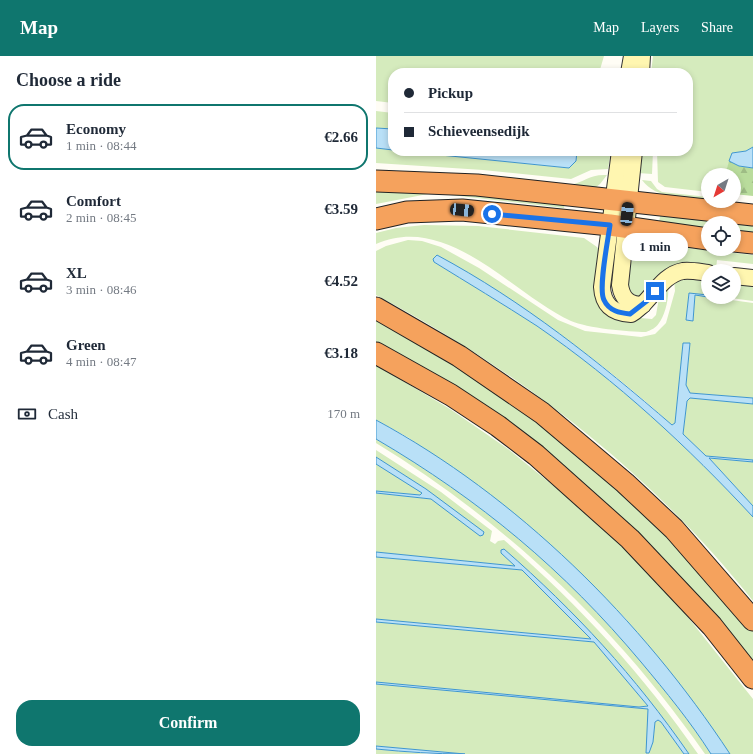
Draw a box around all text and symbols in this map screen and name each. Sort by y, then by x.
text: Map [20,17,58,38]
text: Map [593,20,619,35]
text: Layers [641,20,679,35]
text: Share [701,20,733,35]
text: Choose a ride [16,70,121,90]
text: Pickup [428,85,473,101]
icon: car [18,119,54,155]
text: Economy [66,121,126,137]
text: Schieveensedijk [428,123,530,139]
text: €2.66 [324,129,358,145]
text: 1 min · 08:44 [66,138,136,153]
north arrow [701,168,741,208]
map controls [701,168,741,304]
icon: car [18,191,54,227]
text: Comfort [66,193,121,209]
text: €3.59 [324,201,358,217]
car [620,201,634,227]
car [449,203,475,217]
route start [483,205,501,223]
text: 2 min · 08:45 [66,210,136,225]
button: locate [701,216,741,256]
callout: 1 min [622,233,688,261]
text: 1 min [639,239,671,254]
icon: car [18,263,54,299]
button: layers [701,264,741,304]
text: XL [66,265,87,281]
text: €4.52 [324,273,358,289]
text: 3 min · 08:46 [66,282,136,297]
route end [646,282,664,300]
icon: car [18,335,54,371]
text: Green [66,337,106,353]
text: €3.18 [324,345,358,361]
text: 4 min · 08:47 [66,354,136,369]
icon: cash [16,403,38,425]
text: Cash [48,406,78,422]
text: 170 m [327,406,360,421]
button: Confirm [16,700,360,746]

